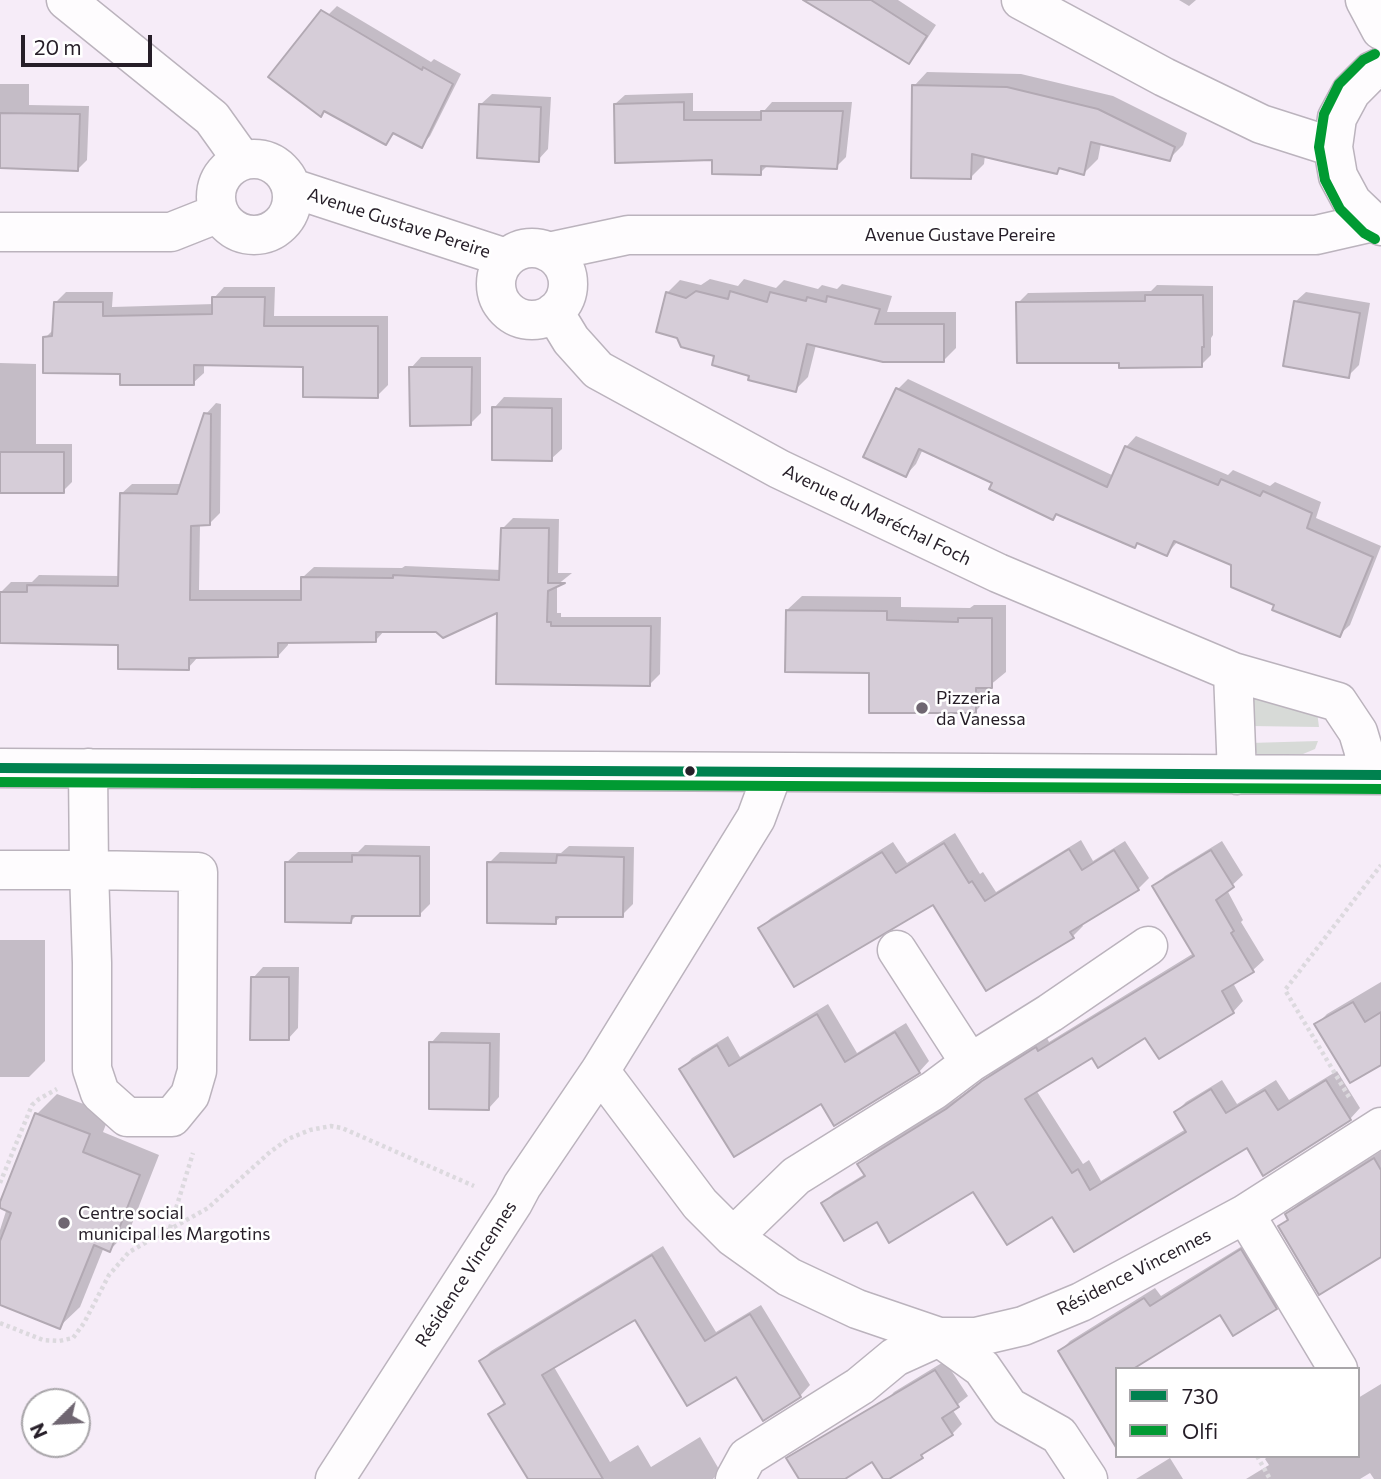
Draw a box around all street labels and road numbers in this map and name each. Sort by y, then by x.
street label: Avenue Gustave Pereire [305,183,493,263]
street label: Avenue Gustave Pereire [864,224,1056,246]
street label: Avenue du Maréchal Foch [779,460,975,570]
street label: Résidence Vincennes [411,1197,521,1351]
street label: Résidence Vincennes [1053,1224,1215,1320]

